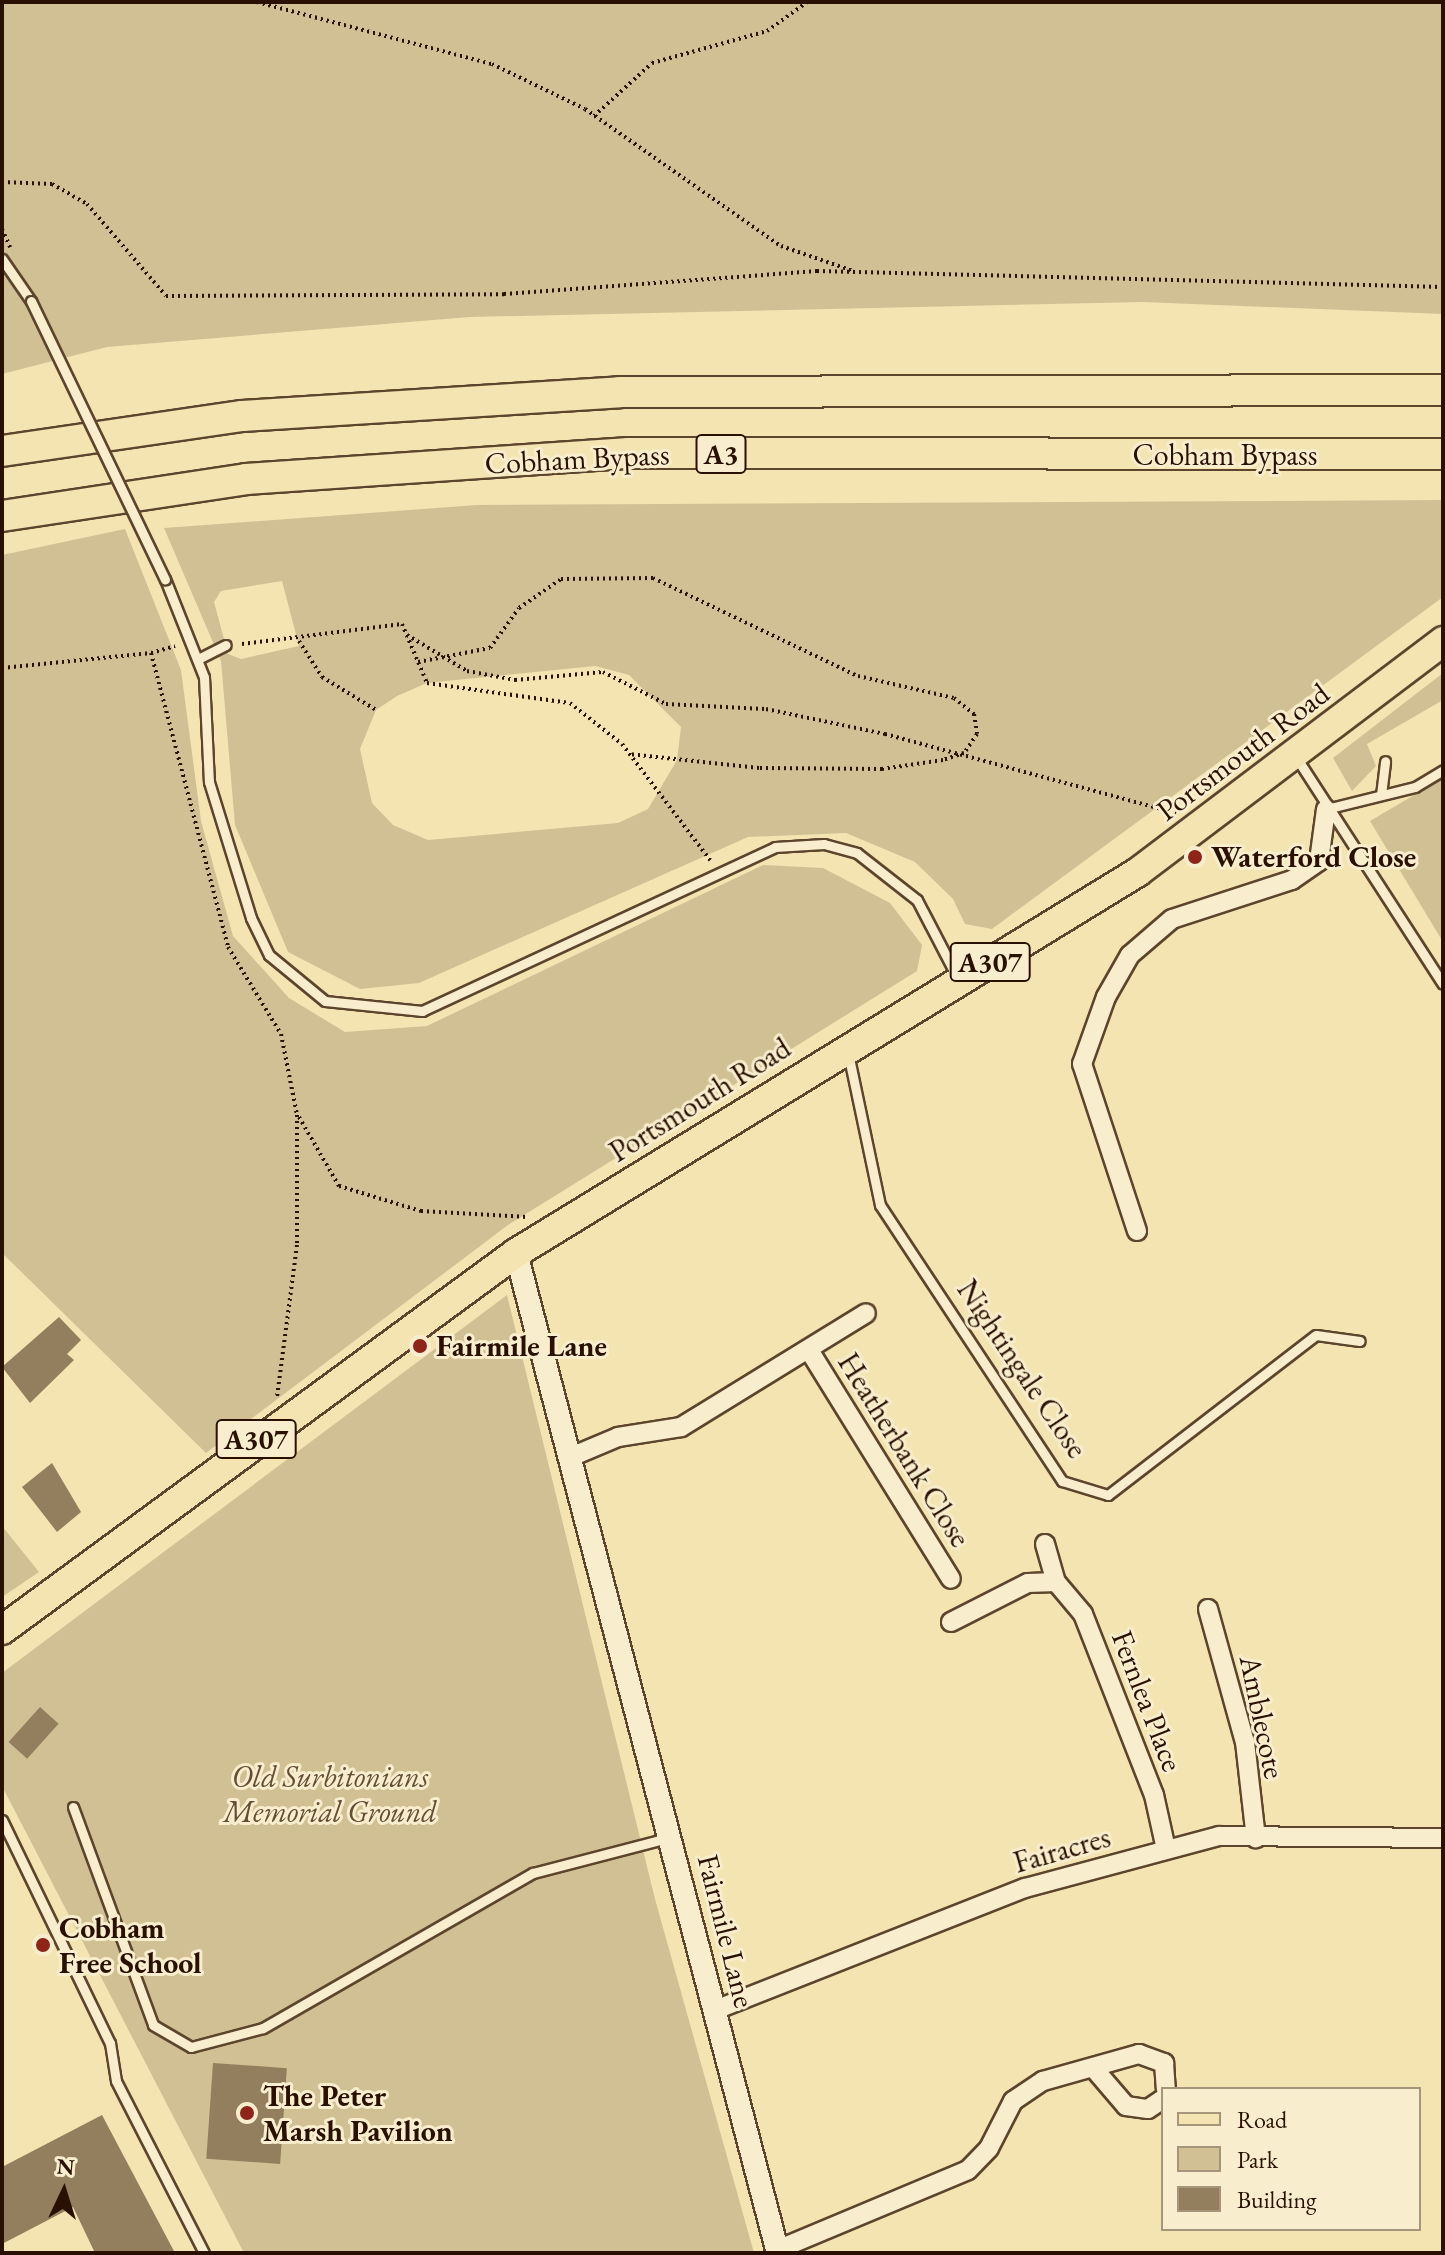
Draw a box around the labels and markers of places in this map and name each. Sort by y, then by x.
place label: Waterford Close [1211,839,1416,875]
marker: Waterford Close [1186,848,1204,866]
place label: Fairmile Lane [436,1328,607,1364]
marker: Fairmile Lane [411,1337,429,1355]
place label: Cobham Free School [59,1910,201,1980]
marker: Cobham Free School [34,1936,52,1954]
place label: The Peter Marsh Pavilion [263,2078,453,2148]
marker: The Peter Marsh Pavilion [238,2104,256,2122]

